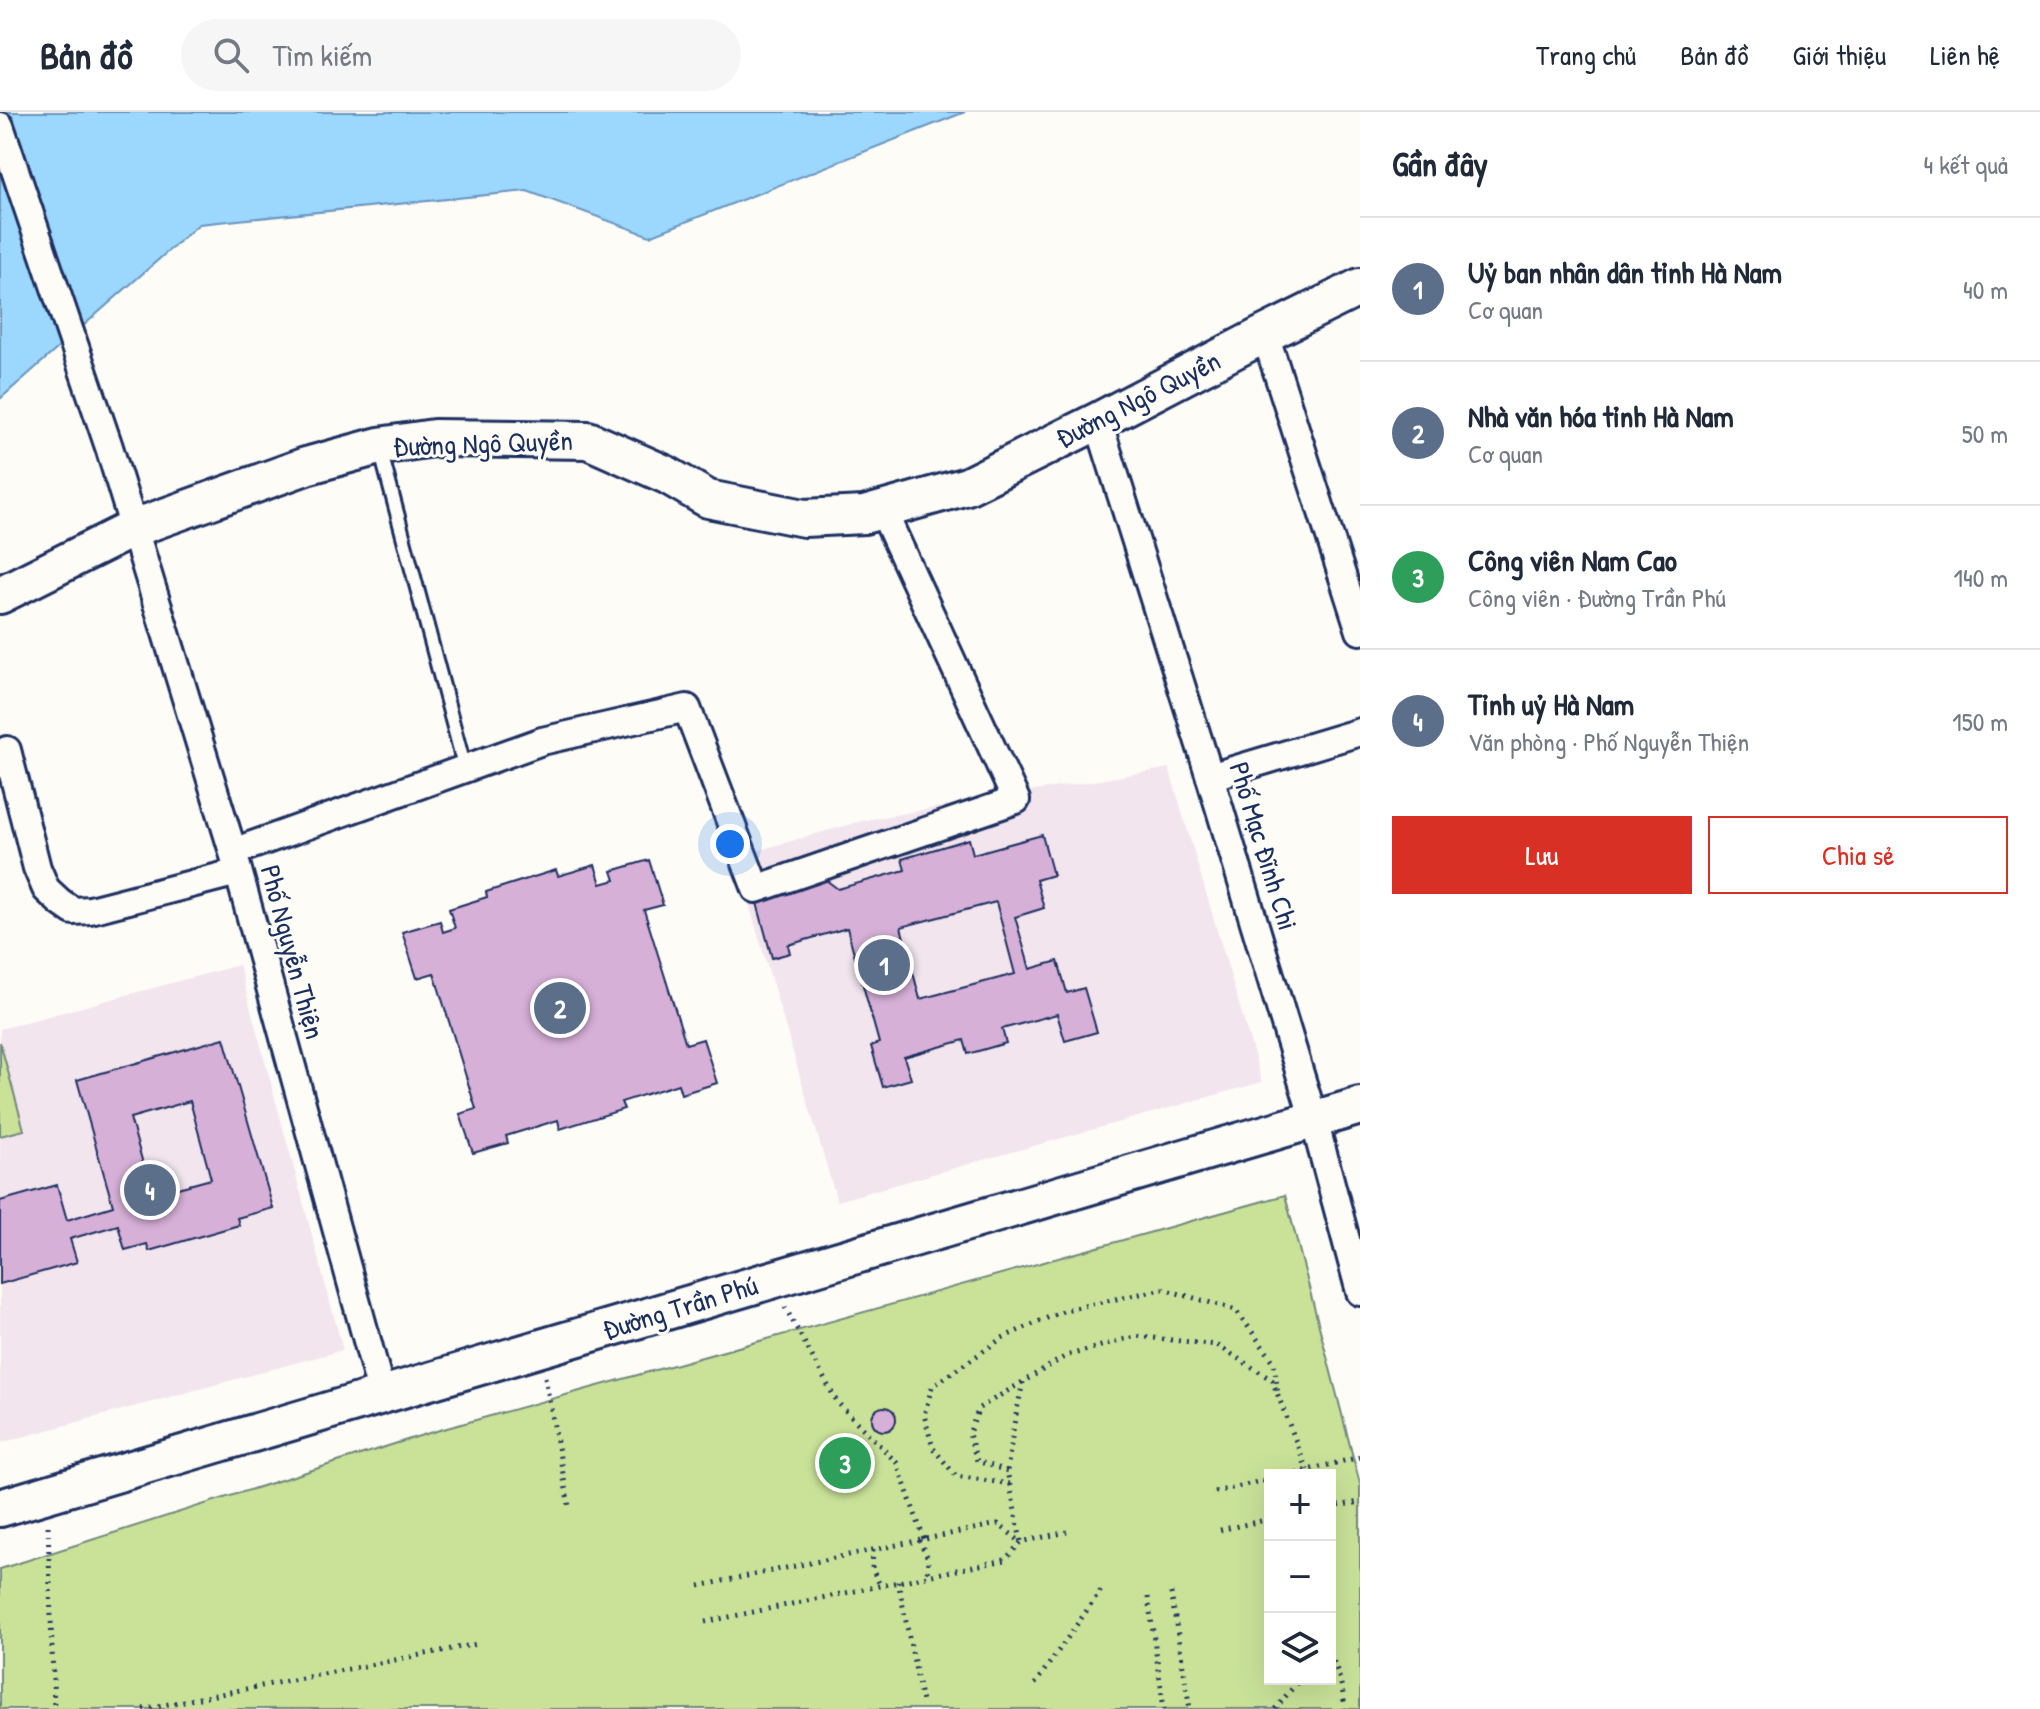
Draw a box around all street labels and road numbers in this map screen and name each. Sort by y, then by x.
street label: Đường Ngô Quyền [1049,341,1227,457]
street label: Đường Ngô Quyền [393,421,573,465]
street label: Phố Mạc Đĩnh Chi [1220,757,1308,935]
street label: Phố Nguyễn Thiện [252,861,334,1043]
street label: Đường Trần Phú [598,1265,762,1349]

